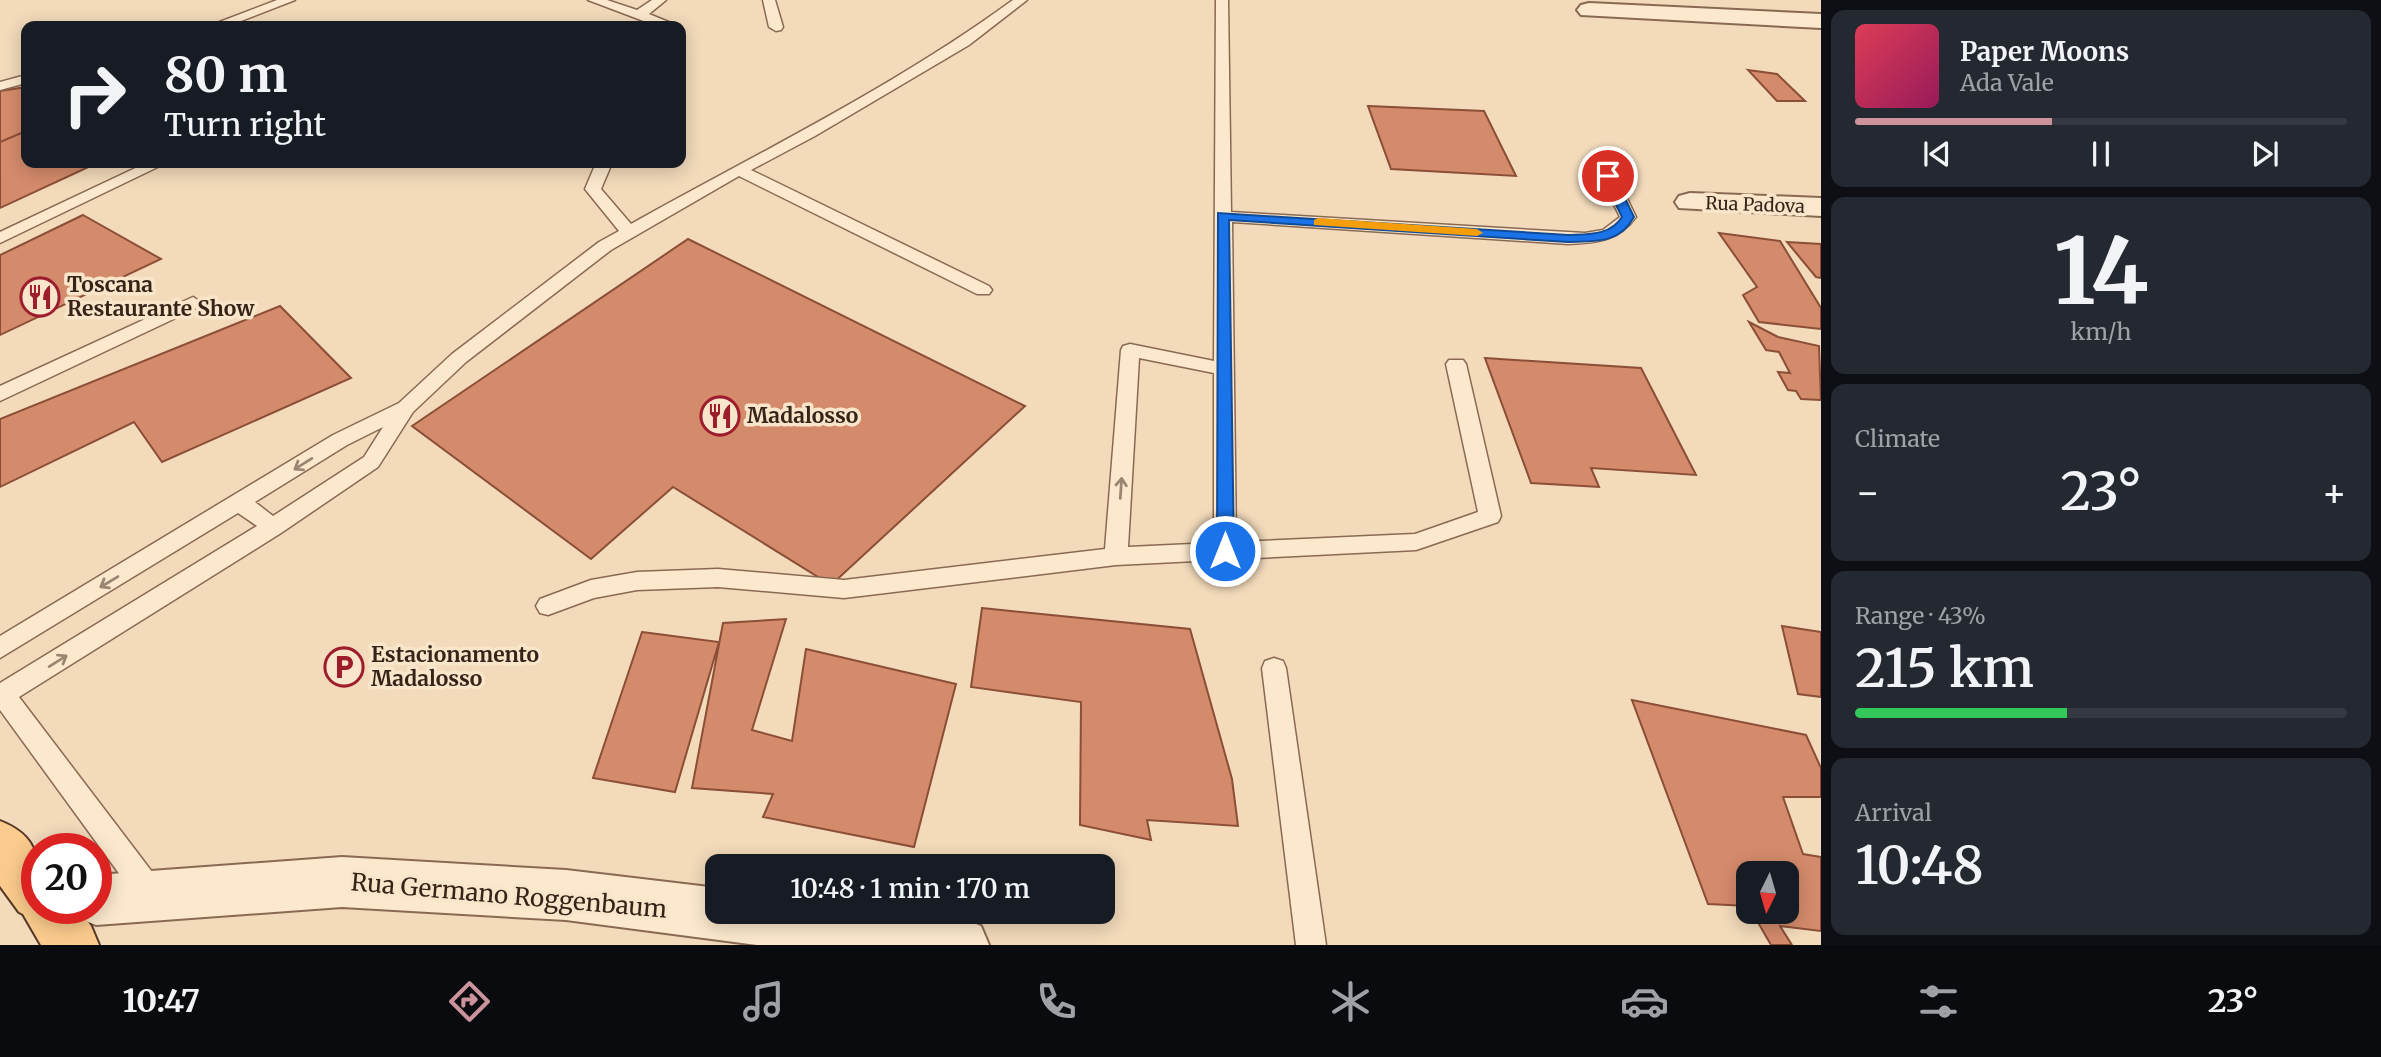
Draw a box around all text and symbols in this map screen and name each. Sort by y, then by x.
text: Paper Moons [1960,35,2129,68]
text: 80 m [164,44,287,105]
icon: right [49,49,140,140]
text: Ada Vale [1960,68,2054,97]
text: Turn right [164,105,326,145]
icon: previous [1918,135,1956,173]
icon: pause [2082,135,2120,173]
icon: next [2246,135,2284,173]
pin [1578,146,1638,206]
icon: arrive [1589,157,1627,195]
street label: Rua Padova [1705,191,1806,218]
text: 14 [2053,214,2149,329]
place label: Toscana Restaurante Show [67,271,255,322]
restaurant icon: Toscana Restaurante Show [19,276,61,318]
text: km/h [2071,317,2131,346]
restaurant icon: Madalosso [699,395,741,437]
place label: Madalosso [747,402,858,429]
text: Climate [1855,424,1940,453]
one-way arrow [294,457,314,471]
text: 23° [2060,459,2142,524]
text: − [1855,469,1880,516]
text: + [2322,469,2347,516]
one-way arrow [1115,477,1128,500]
position arrow [1188,514,1262,588]
one-way arrow [100,575,120,589]
text: Range · 43% [1855,601,1986,630]
text: 215 km [1855,636,2034,701]
place label: Estacionamento Madalosso [371,641,539,692]
parking icon: Estacionamento Madalosso [323,646,365,688]
one-way arrow [48,653,67,668]
text: Arrival [1855,798,1932,827]
speed limit sign: 20 [21,833,112,924]
text: 10:48 [1855,833,1984,898]
north arrow [1736,861,1799,924]
map controls [1736,861,1799,924]
street label: Rua Germano Roggenbaum [350,866,669,925]
text: 10:48 · 1 min · 170 m [790,872,1030,905]
icon: directions [445,977,494,1026]
icon: music [739,977,788,1026]
icon: phone [1032,977,1081,1026]
icon: climate [1326,977,1375,1026]
icon: car [1620,977,1669,1026]
icon: filters [1914,977,1963,1026]
text: 10:47 [122,981,200,1021]
text: 23° [2208,981,2258,1021]

